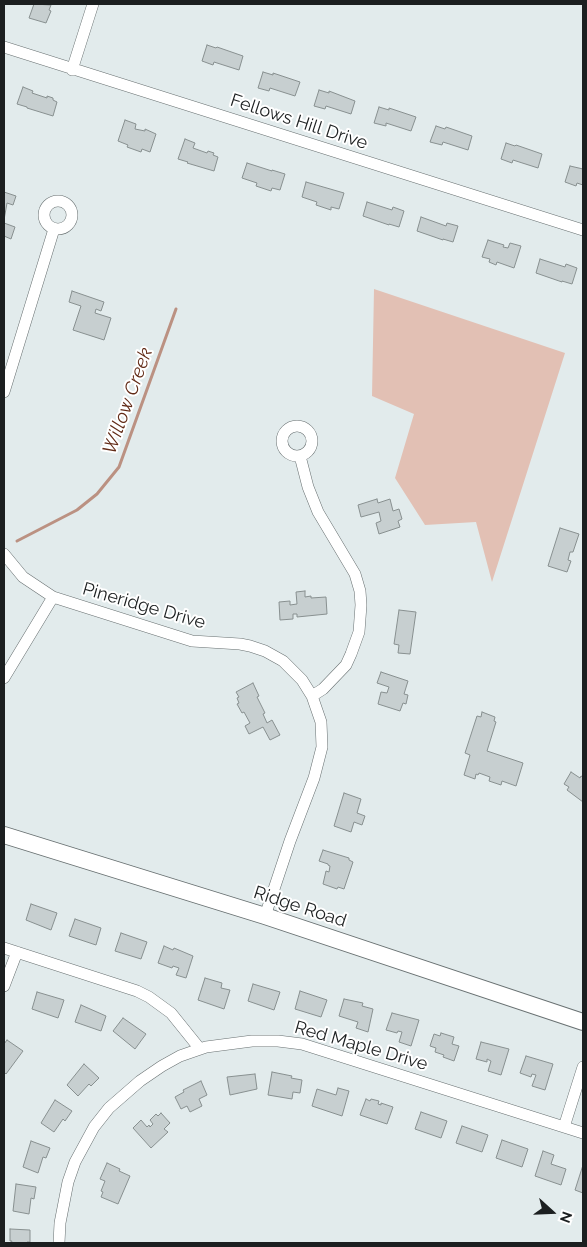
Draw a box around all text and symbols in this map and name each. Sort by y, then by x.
street label: Fellows Hill Drive [228,90,370,154]
water label: Willow Creek [98,345,158,457]
street label: Pineridge Drive [80,578,208,634]
street label: Ridge Road [251,882,349,932]
street label: Red Maple Drive [292,1017,430,1075]
north arrow [527,1187,577,1237]
text: N [557,1209,575,1225]

